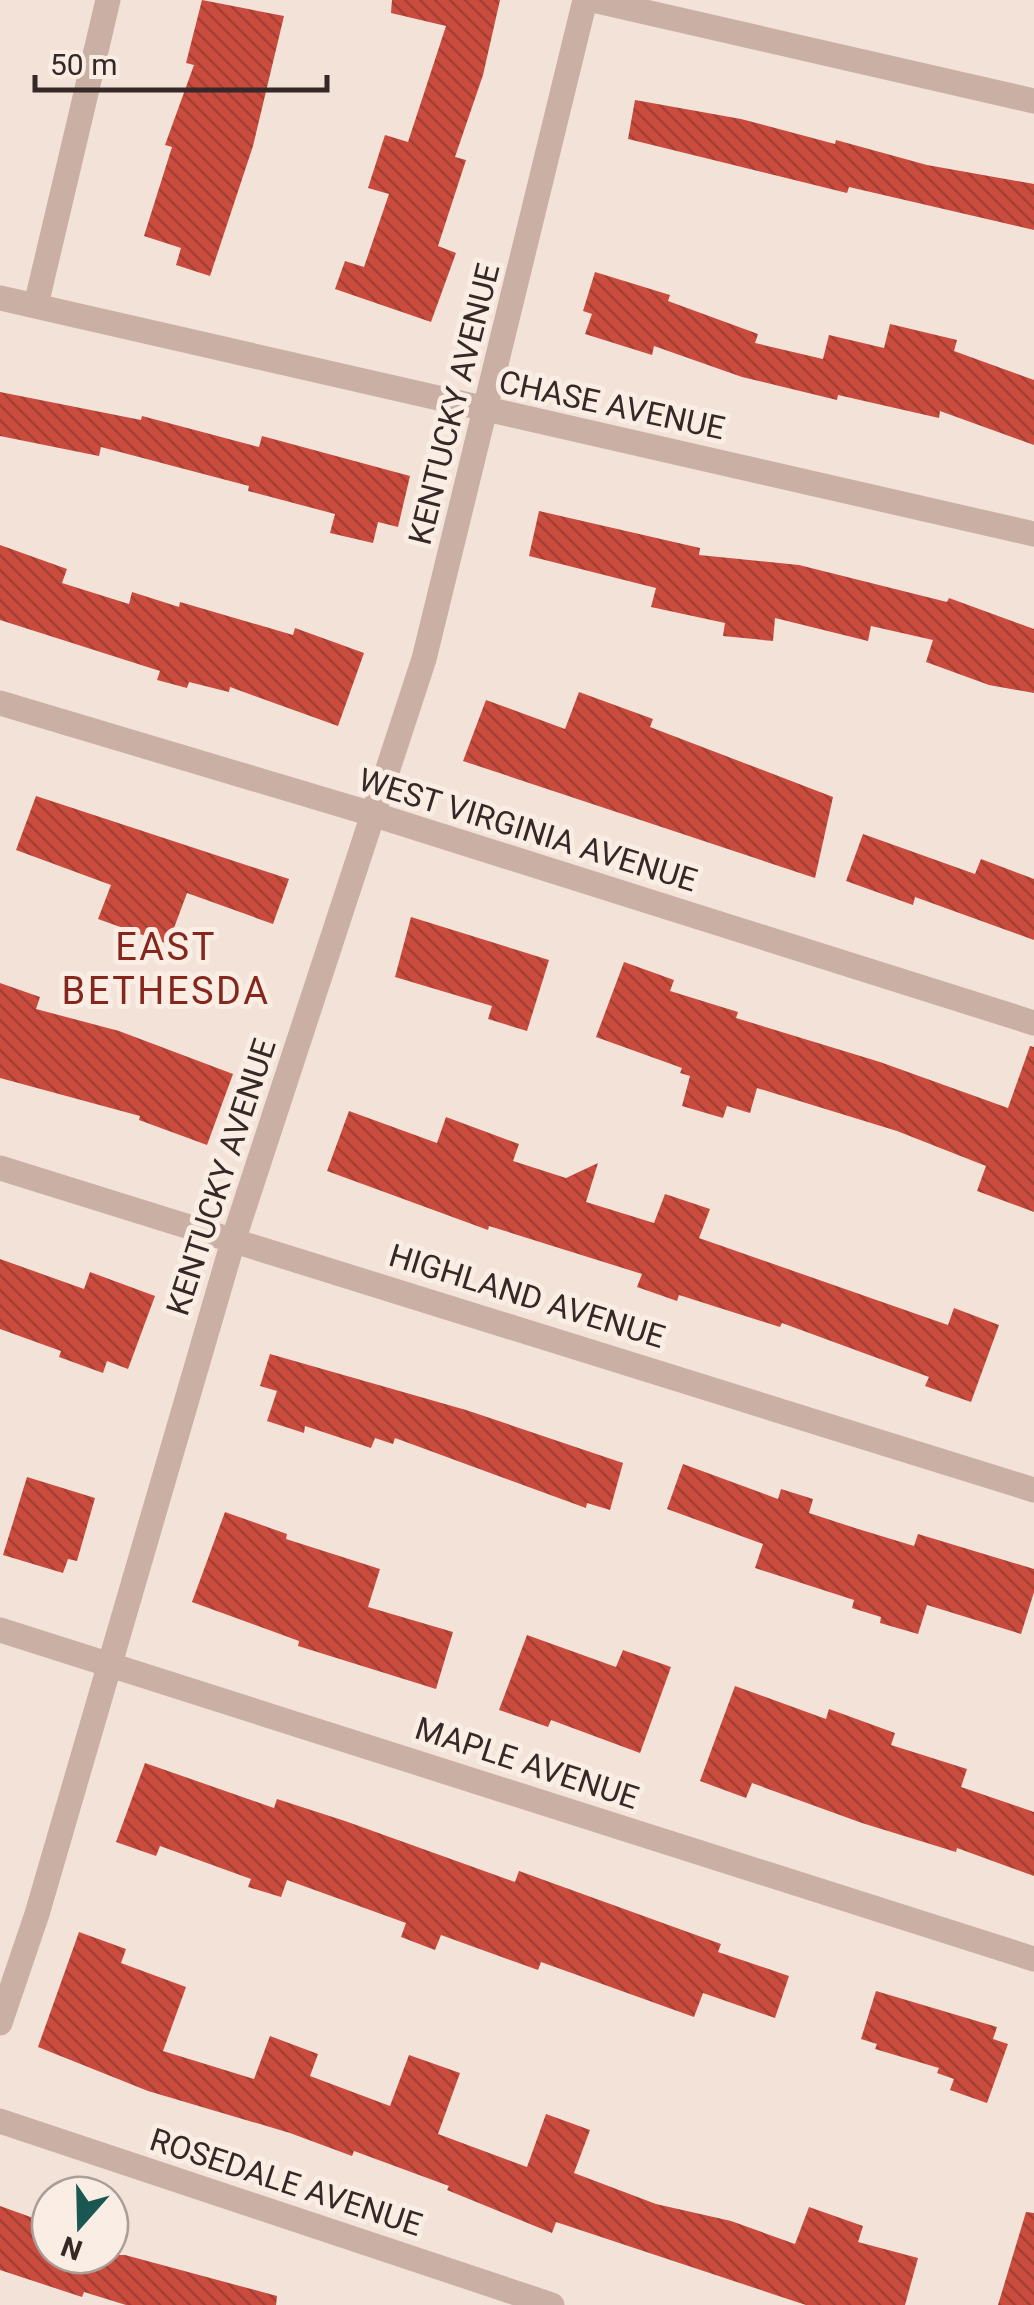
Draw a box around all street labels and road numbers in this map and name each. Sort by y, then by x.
street label: KENTUCKY AVENUE [401,259,507,549]
street label: CHASE AVENUE [496,363,728,447]
street label: WEST VIRGINIA AVENUE [354,760,702,900]
street label: KENTUCKY AVENUE [158,1034,284,1320]
street label: HIGHLAND AVENUE [385,1236,669,1356]
street label: MAPLE AVENUE [411,1709,643,1817]
street label: ROSEDALE AVENUE [145,2120,427,2244]

